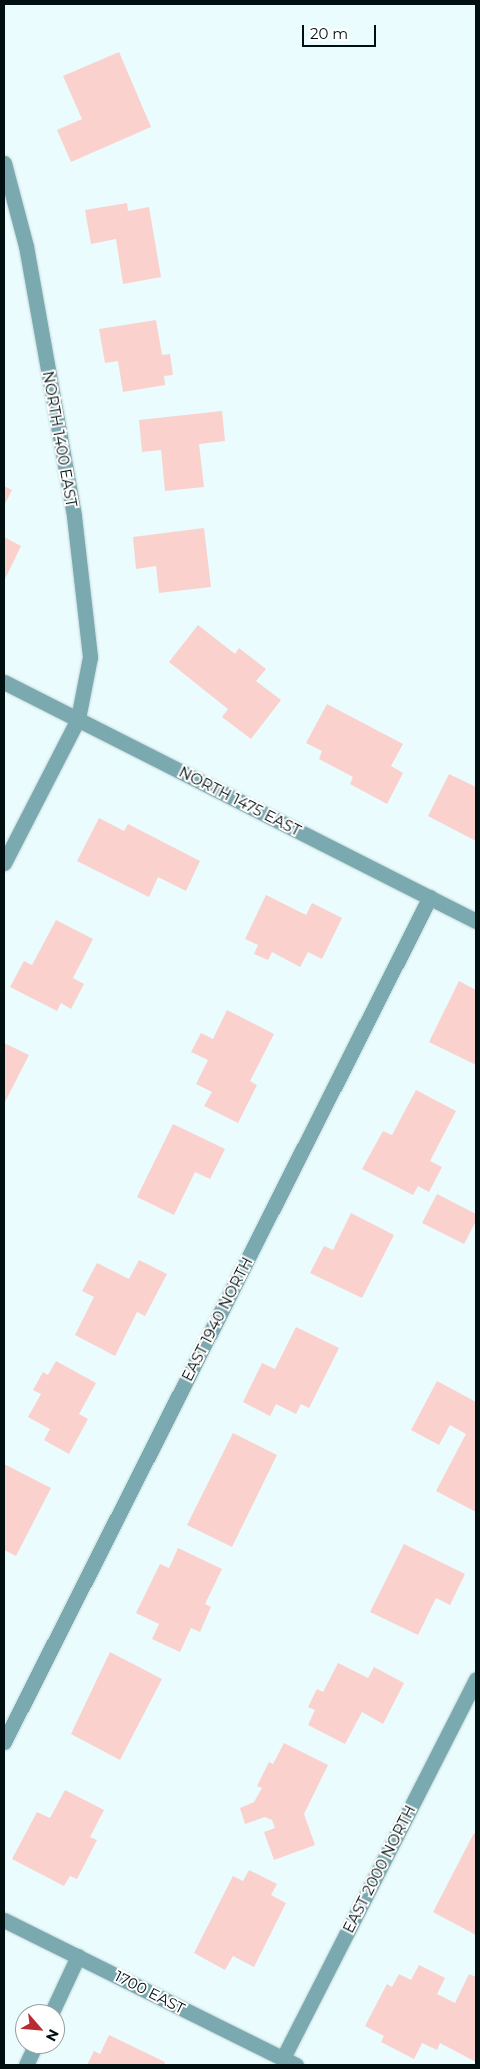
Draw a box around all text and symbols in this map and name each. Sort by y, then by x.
scale bar [305,15,379,47]
text: 20 m [310,24,348,43]
street label: NORTH 1400 EAST [39,370,81,508]
street label: NORTH 1475 EAST [176,763,304,839]
street label: EAST 1940 NORTH [178,1254,256,1384]
street label: EAST 2000 NORTH [339,1802,419,1936]
street label: 1700 EAST [112,1967,188,2017]
north arrow [15,2004,65,2054]
text: N [42,2026,63,2044]

